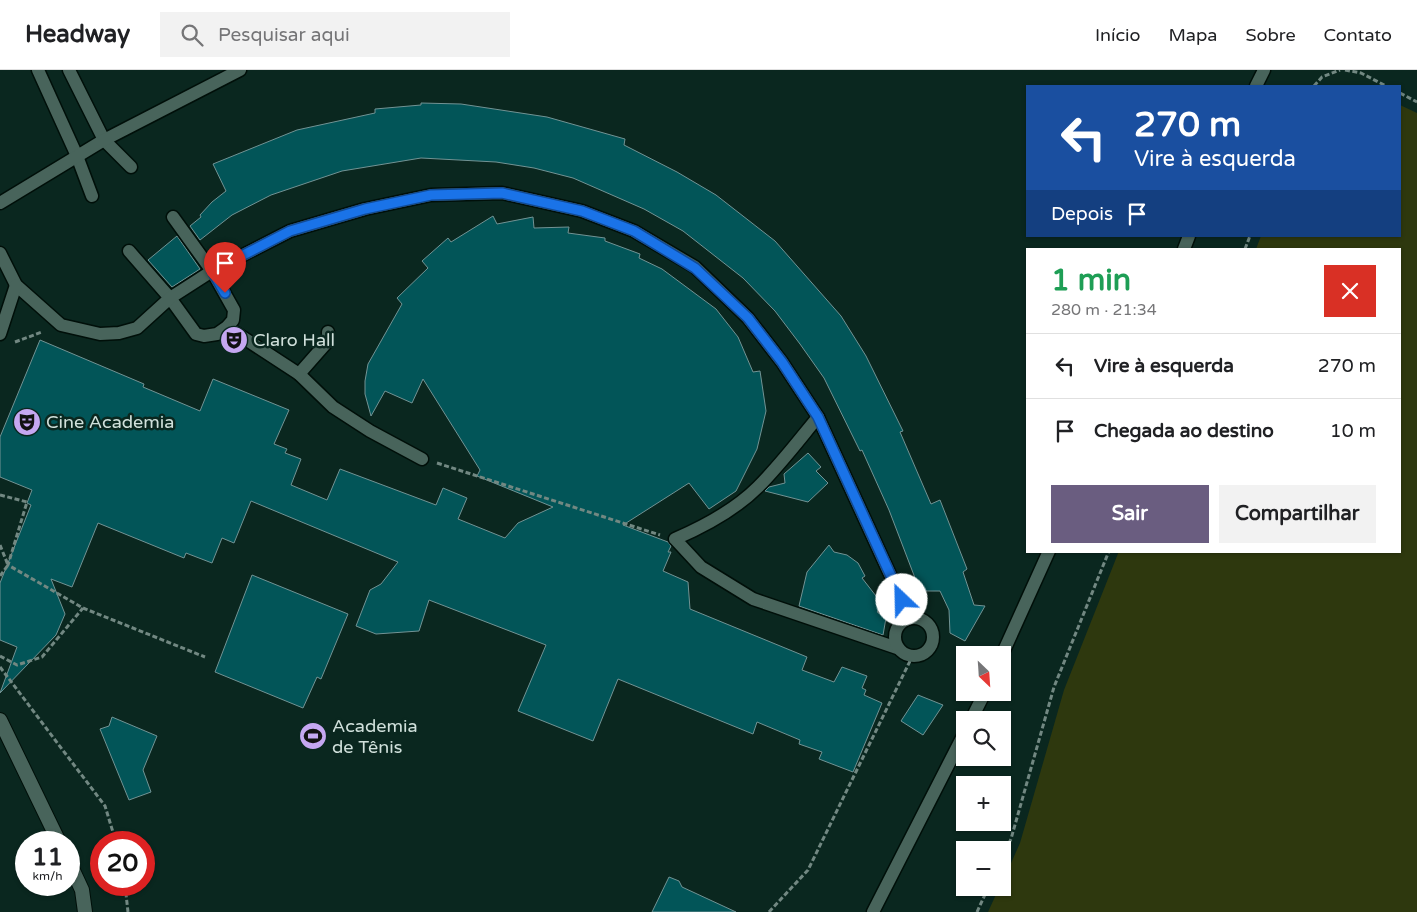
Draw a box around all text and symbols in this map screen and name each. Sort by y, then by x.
search box [160,12,510,57]
text: Headway [25,20,130,49]
icon: search [178,21,206,49]
text: Pesquisar aqui [218,24,350,46]
text: Início [1095,24,1140,46]
text: Mapa [1168,24,1217,46]
text: Sobre [1245,24,1296,46]
text: Contato [1324,24,1392,46]
text: 270 m [1134,104,1241,146]
icon: left [1051,105,1116,170]
text: Vire à esquerda [1134,146,1296,172]
icon: arrive [1123,200,1151,228]
text: Depois [1051,203,1113,225]
pin [204,242,246,293]
icon: arrive [211,249,239,277]
text: 1 min [1051,262,1131,299]
button: close [1324,265,1376,317]
text: 280 m · 21:34 [1051,300,1157,320]
theatre icon: Claro Hall [219,325,249,355]
place label: Claro Hall [253,329,335,351]
icon: left [1051,352,1079,380]
text: Vire à esquerda [1094,355,1234,377]
text: 270 m [1318,355,1376,377]
theatre icon: Cine Academia [12,407,42,437]
place label: Cine Academia [46,411,174,433]
icon: arrive [1051,417,1079,445]
text: Chegada ao destino [1094,420,1274,442]
text: 10 m [1330,420,1376,442]
button: Sair [1051,485,1209,543]
button: Compartilhar [1219,485,1376,543]
position arrow [875,573,927,625]
north arrow [956,646,1011,701]
map controls [956,646,1011,896]
button: search [956,711,1011,766]
place label: Academia de Tênis [332,715,418,758]
sports icon: Academia de Tênis [298,721,328,751]
button: + [956,776,1011,831]
speed limit sign: 20 [90,831,155,896]
button: − [956,841,1011,896]
text: 11 [32,842,63,872]
text: km/h [32,869,63,883]

